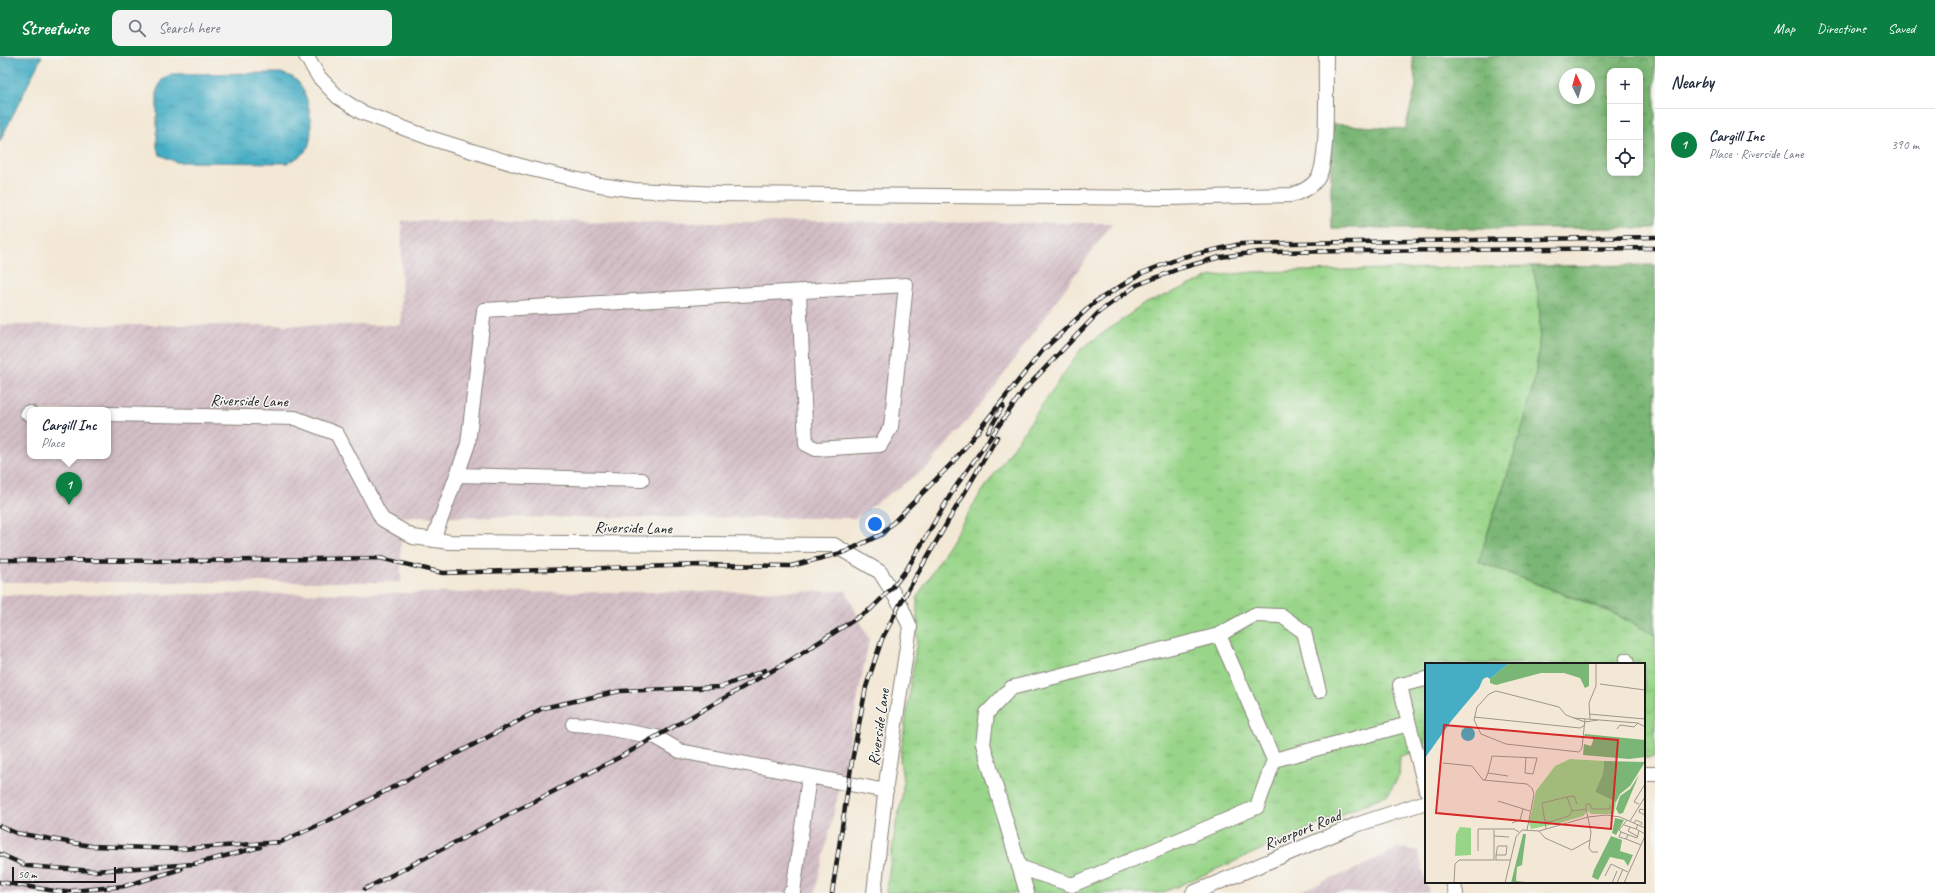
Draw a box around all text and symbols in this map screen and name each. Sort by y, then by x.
search box [112,10,392,46]
text: Streetwise [20,16,88,40]
icon: search [126,17,148,39]
text: Search here [158,19,220,38]
text: Map [1774,20,1795,37]
text: Directions [1817,20,1866,37]
text: Saved [1888,20,1915,37]
north arrow [1559,68,1595,104]
map controls [1607,68,1643,176]
button: + [1607,68,1643,104]
text: Nearby [1671,72,1714,93]
button: − [1607,104,1643,140]
text: Cargill Inc [1709,127,1764,146]
text: 1 [1681,137,1687,153]
text: 390 m [1891,137,1919,153]
button: locate [1607,140,1643,176]
text: Place · Riverside Lane [1709,146,1803,162]
street label: Riverside Lane [210,390,290,412]
popup [27,407,111,459]
text: Cargill Inc [41,416,97,435]
text: Place [41,435,64,451]
pin: 1 [56,472,82,505]
your location [865,514,885,534]
street label: Riverside Lane [594,517,674,539]
inset map [1425,663,1645,883]
street label: Riverside Lane [864,686,895,767]
street label: Riverport Road [1261,804,1346,854]
scale bar [12,865,116,884]
text: 50 m [18,867,37,881]

